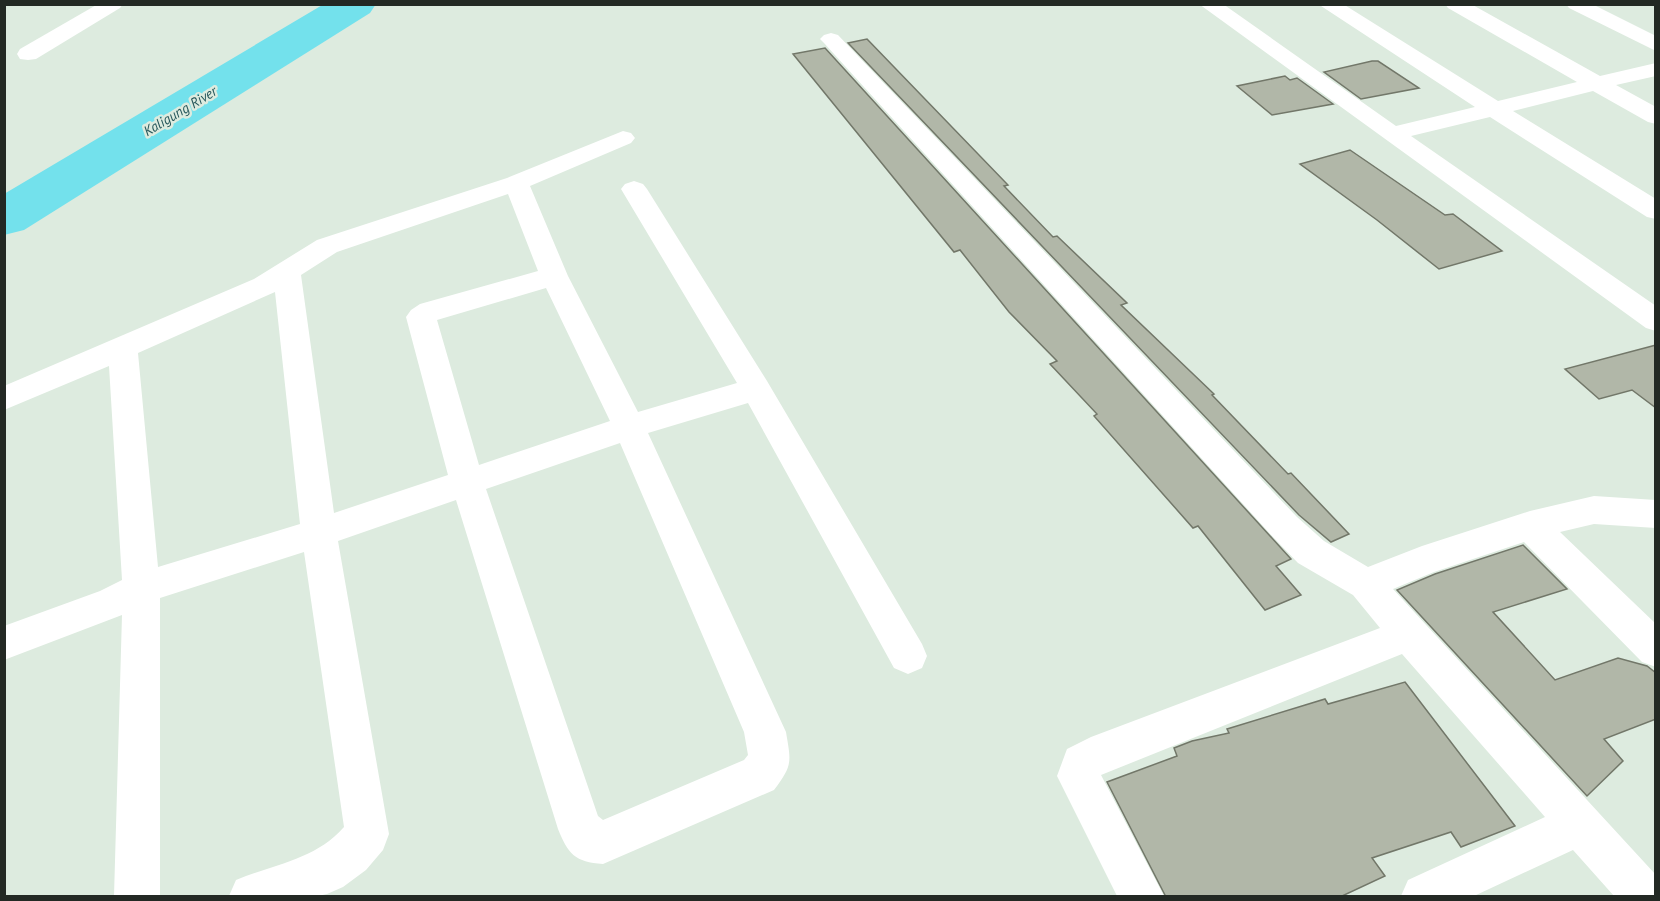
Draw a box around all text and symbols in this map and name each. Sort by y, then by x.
water label: Kaligung River [140,81,221,140]

